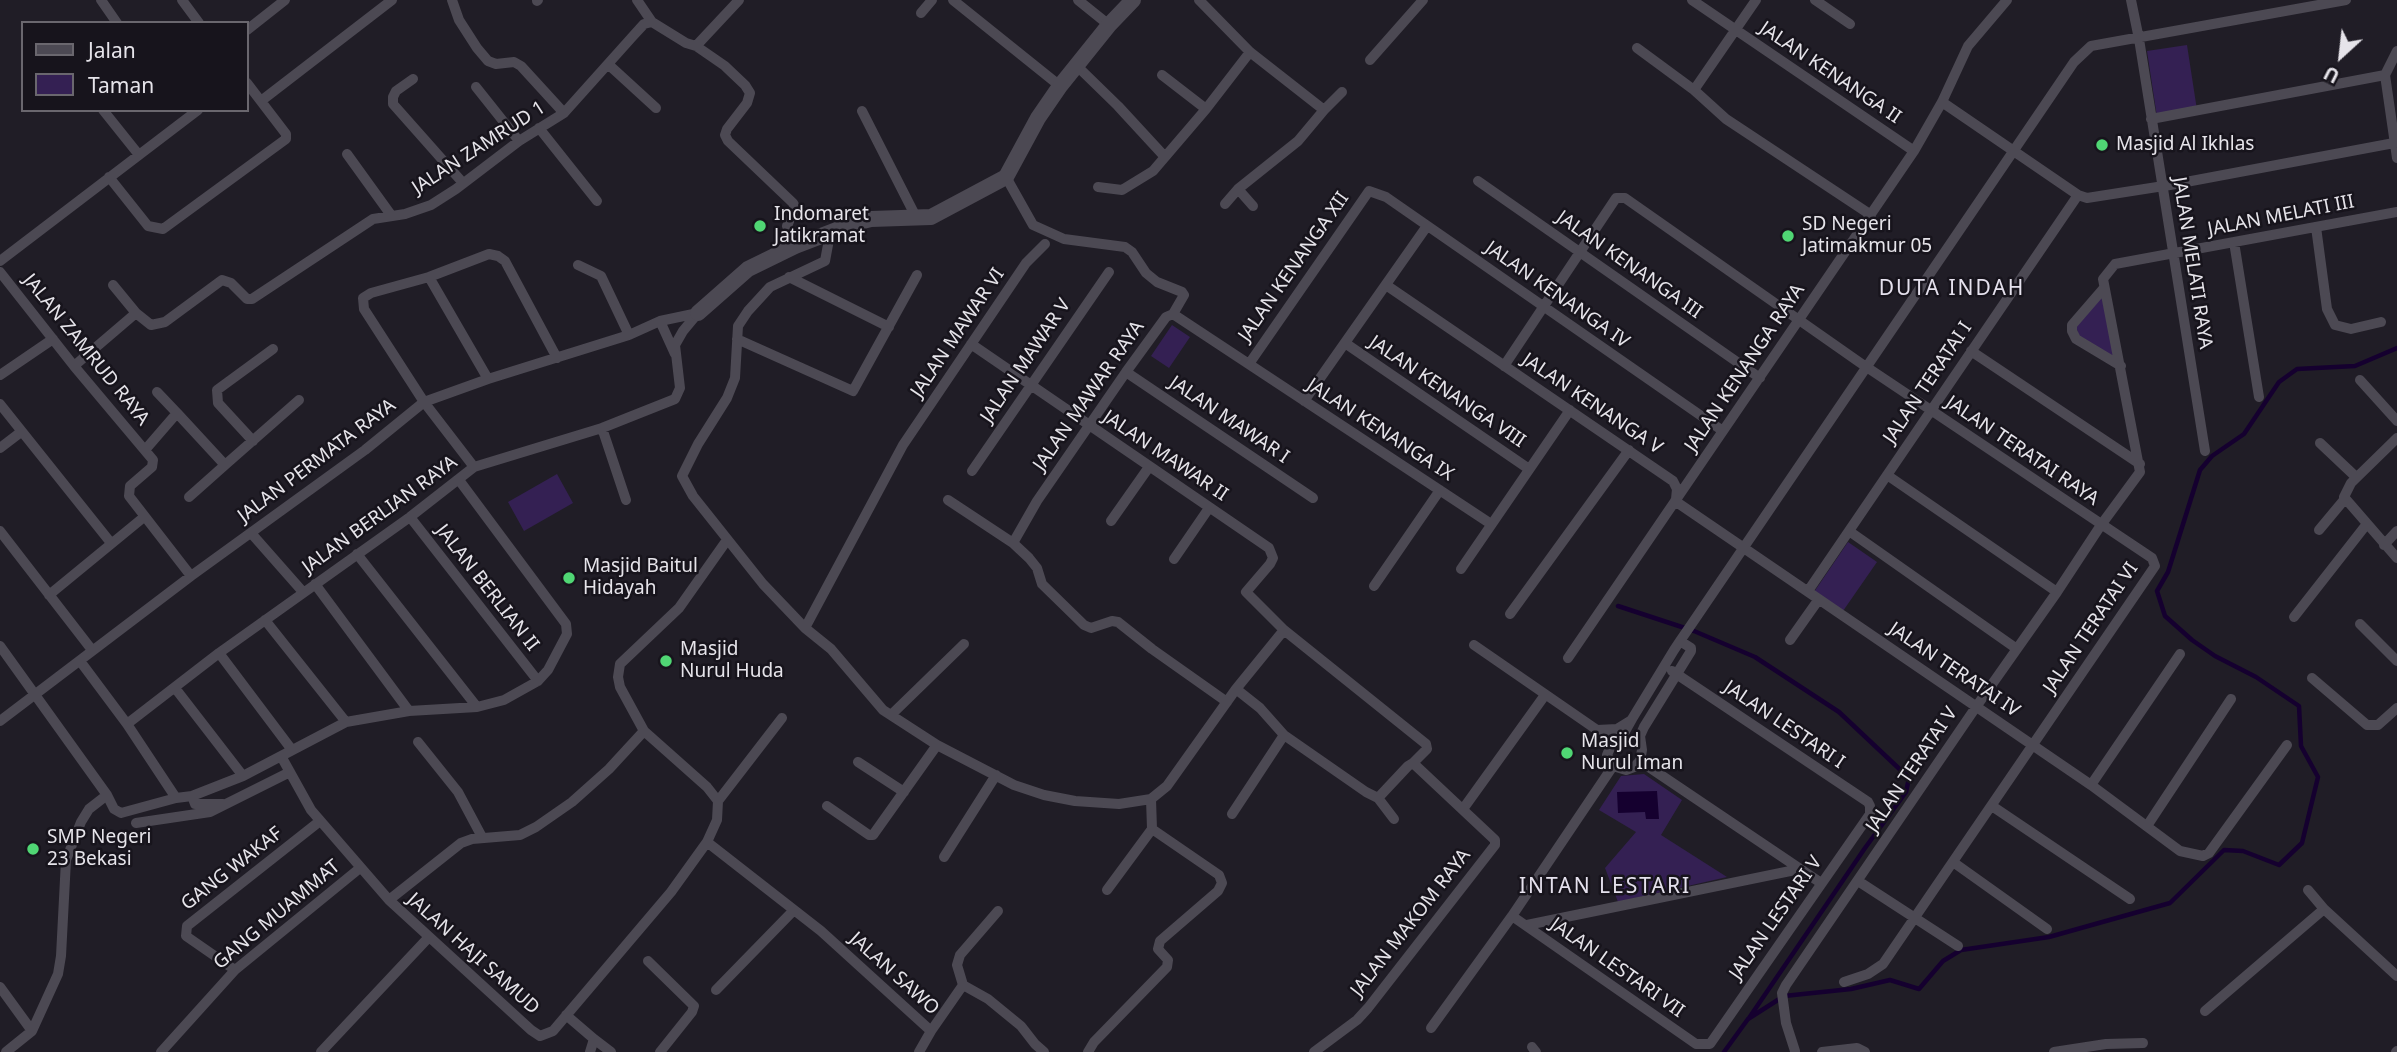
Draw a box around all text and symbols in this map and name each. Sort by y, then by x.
street label: JALAN KENANGA II [1755,17,1905,129]
legend [21,21,248,112]
north arrow [2306,21,2376,91]
text: Jalan [88,36,136,64]
text: U [2319,60,2344,90]
text: Taman [88,71,154,99]
street label: JALAN ZAMRUD 1 [408,96,550,200]
place label: Masjid Al Ikhlas [2116,134,2254,156]
marker: Masjid Al Ikhlas [2094,137,2110,153]
street label: JALAN MELATI RAYA [2167,175,2217,351]
street label: JALAN KENANGA XII [1234,188,1354,346]
street label: JALAN MELATI III [2206,191,2356,241]
place label: Indomaret Jatikramat [774,204,869,248]
street label: JALAN KENANGA III [1552,206,1706,324]
place label: SD Negeri Jatimakmur 05 [1802,214,1932,258]
marker: Indomaret Jatikramat [752,218,768,234]
marker: SD Negeri Jatimakmur 05 [1780,228,1796,244]
street label: JALAN KENANGA IV [1480,237,1634,353]
street label: JALAN MAWAR VI [906,264,1010,402]
street label: JALAN ZAMRUD RAYA [18,270,154,430]
district label: DUTA INDAH [1880,276,2024,302]
street label: JALAN KENANGA RAYA [1680,280,1810,456]
street label: JALAN MAWAR V [976,295,1076,427]
street label: JALAN MAWAR RAYA [1029,317,1149,475]
street label: JALAN TERATAI I [1879,318,1977,448]
street label: JALAN KENANGA VIII [1364,331,1530,453]
street label: JALAN KENANGA V [1517,349,1667,459]
street label: JALAN MAWAR I [1165,371,1293,469]
street label: JALAN KENANGA IX [1302,374,1458,486]
street label: JALAN TERATAI RAYA [1941,391,2103,511]
street label: JALAN PERMATA RAYA [234,394,400,528]
street label: JALAN MAWAR II [1098,406,1232,506]
street label: JALAN BERLIAN RAYA [298,451,462,579]
street label: JALAN BERLIAN II [431,520,543,656]
place label: Masjid Baitul Hidayah [583,556,698,600]
street label: JALAN TERATAI VI [2039,558,2143,698]
marker: Masjid Baitul Hidayah [561,570,577,586]
street label: JALAN TERATAI IV [1884,618,2024,722]
place label: Masjid Nurul Huda [680,639,784,683]
marker: Masjid Nurul Huda [658,653,674,669]
street label: JALAN LESTARI I [1719,676,1849,774]
street label: JALAN TERATAI V [1862,703,1962,837]
place label: Masjid Nurul Iman [1581,731,1683,775]
marker: Masjid Nurul Iman [1559,745,1575,761]
street label: GANG WAKAF [177,822,287,916]
place label: SMP Negeri 23 Bekasi [47,827,151,871]
marker: SMP Negeri 23 Bekasi [25,841,41,857]
street label: JALAN MAKOM RAYA [1346,845,1476,1001]
street label: JALAN LESTARI V [1725,852,1827,984]
street label: GANG MUAMMAT [209,855,345,975]
district label: INTAN LESTARI [1521,874,1689,900]
street label: JALAN HAJI SAMUD [402,889,544,1019]
street label: JALAN LESTARI VII [1545,913,1689,1023]
street label: JALAN SAWO [844,928,944,1020]

